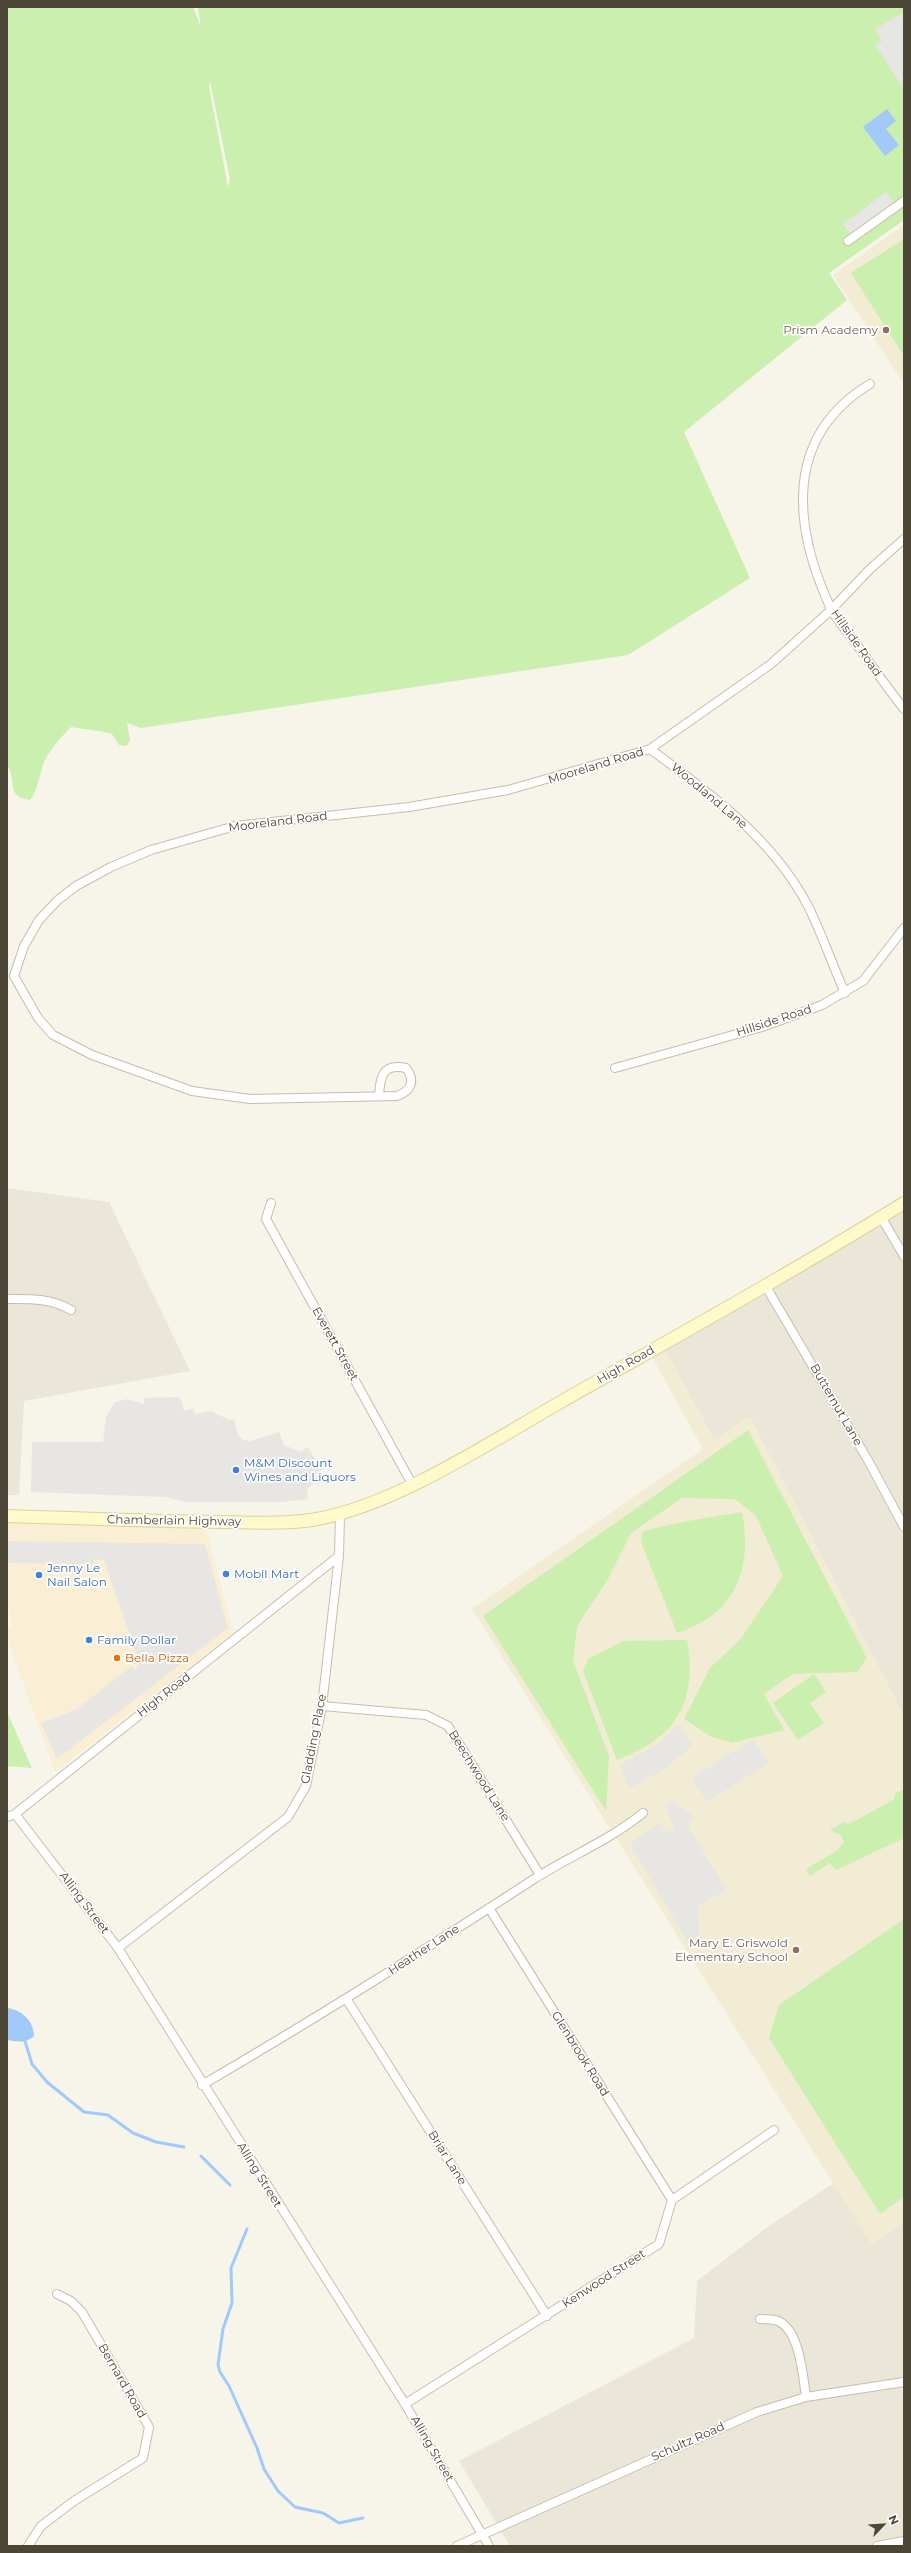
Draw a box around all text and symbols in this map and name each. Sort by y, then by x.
place label: Prism Academy [783,323,878,337]
marker: Prism Academy [881,325,891,335]
street label: Hillside Road [828,607,884,679]
street label: Mooreland Road [546,745,646,787]
street label: Woodland Lane [668,760,750,832]
street label: Mooreland Road [228,809,328,835]
street label: Hillside Road [734,1002,814,1040]
street label: Everett Street [309,1304,361,1384]
street label: High Road [595,1343,657,1387]
street label: Butternut Lane [807,1362,865,1448]
place label: M&M Discount Wines and Liquors [244,1456,356,1484]
marker: M&M Discount Wines and Liquors [231,1465,241,1475]
street label: Chamberlain Highway [107,1513,241,1529]
place label: Jenny Le Nail Salon [47,1561,107,1589]
place label: Mobil Mart [234,1567,299,1581]
marker: Mobil Mart [221,1569,231,1579]
marker: Jenny Le Nail Salon [34,1570,44,1580]
place label: Family Dollar [97,1633,176,1647]
marker: Family Dollar [84,1635,94,1645]
place label: Bella Pizza [125,1651,189,1665]
marker: Bella Pizza [112,1653,122,1663]
street label: High Road [134,1670,194,1720]
street label: Gladding Place [298,1693,330,1785]
street label: Beechwood Lane [445,1728,513,1824]
street label: Alling Street [56,1869,112,1937]
street label: Heather Lane [386,1922,462,1978]
place label: Mary E. Griswold Elementary School [675,1936,788,1964]
marker: Mary E. Griswold Elementary School [791,1945,801,1955]
street label: Glenbrook Road [548,2009,612,2099]
street label: Briar Lane [425,2128,469,2188]
street label: Alling Street [233,2140,285,2210]
street label: Kenwood Street [560,2247,648,2311]
street label: Bernard Road [95,2341,149,2421]
street label: Alling Street [407,2413,457,2485]
street label: Schultz Road [649,2419,727,2465]
north arrow [863,2505,903,2545]
text: N [886,2513,902,2527]

